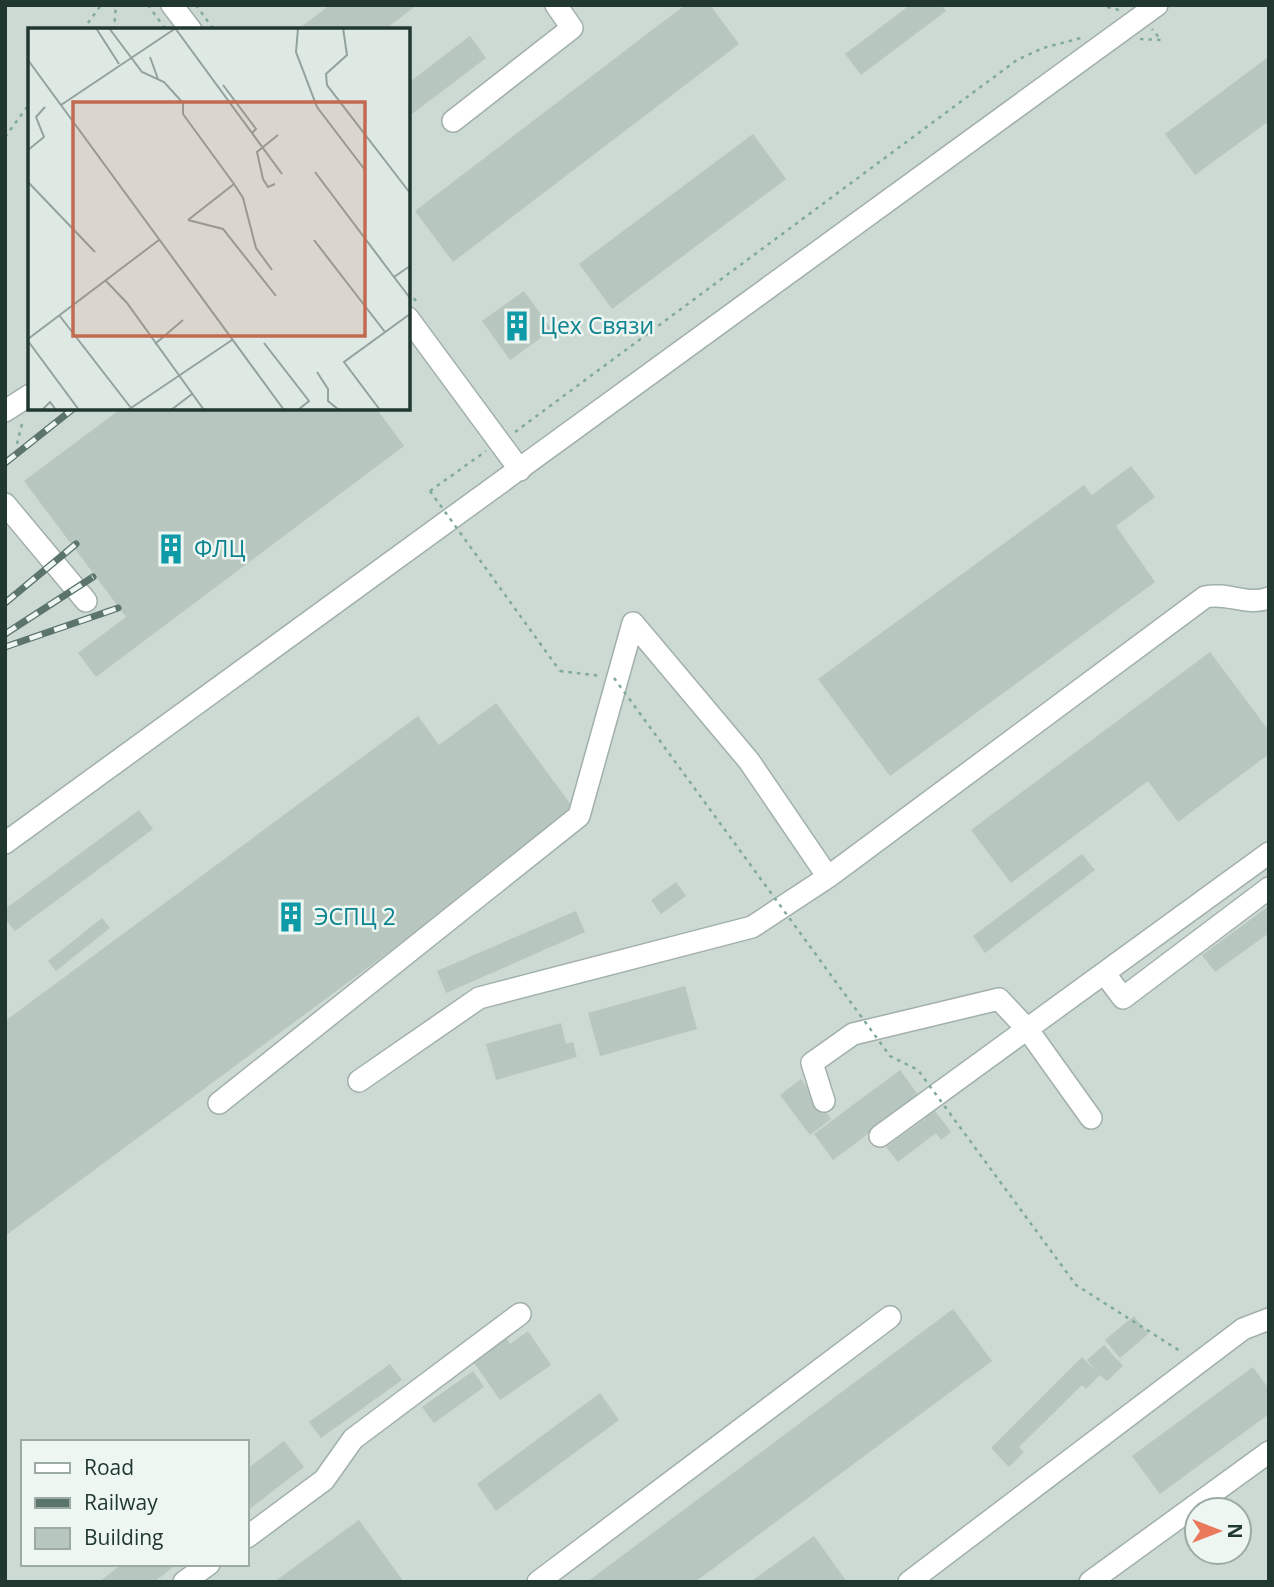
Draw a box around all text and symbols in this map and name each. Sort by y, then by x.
inset map [28,28,410,410]
building icon: Цех Связи [500,309,534,343]
place label: Цех Связи [540,309,654,341]
building icon: ФЛЦ [154,532,188,566]
place label: ФЛЦ [194,532,246,564]
building icon: ЭСПЦ 2 [274,900,308,934]
place label: ЭСПЦ 2 [314,900,396,932]
legend [21,1440,248,1566]
text: Road [84,1453,134,1481]
text: Railway [84,1488,158,1516]
north arrow [1183,1496,1253,1566]
text: Building [84,1523,163,1551]
text: N [1222,1523,1248,1539]

